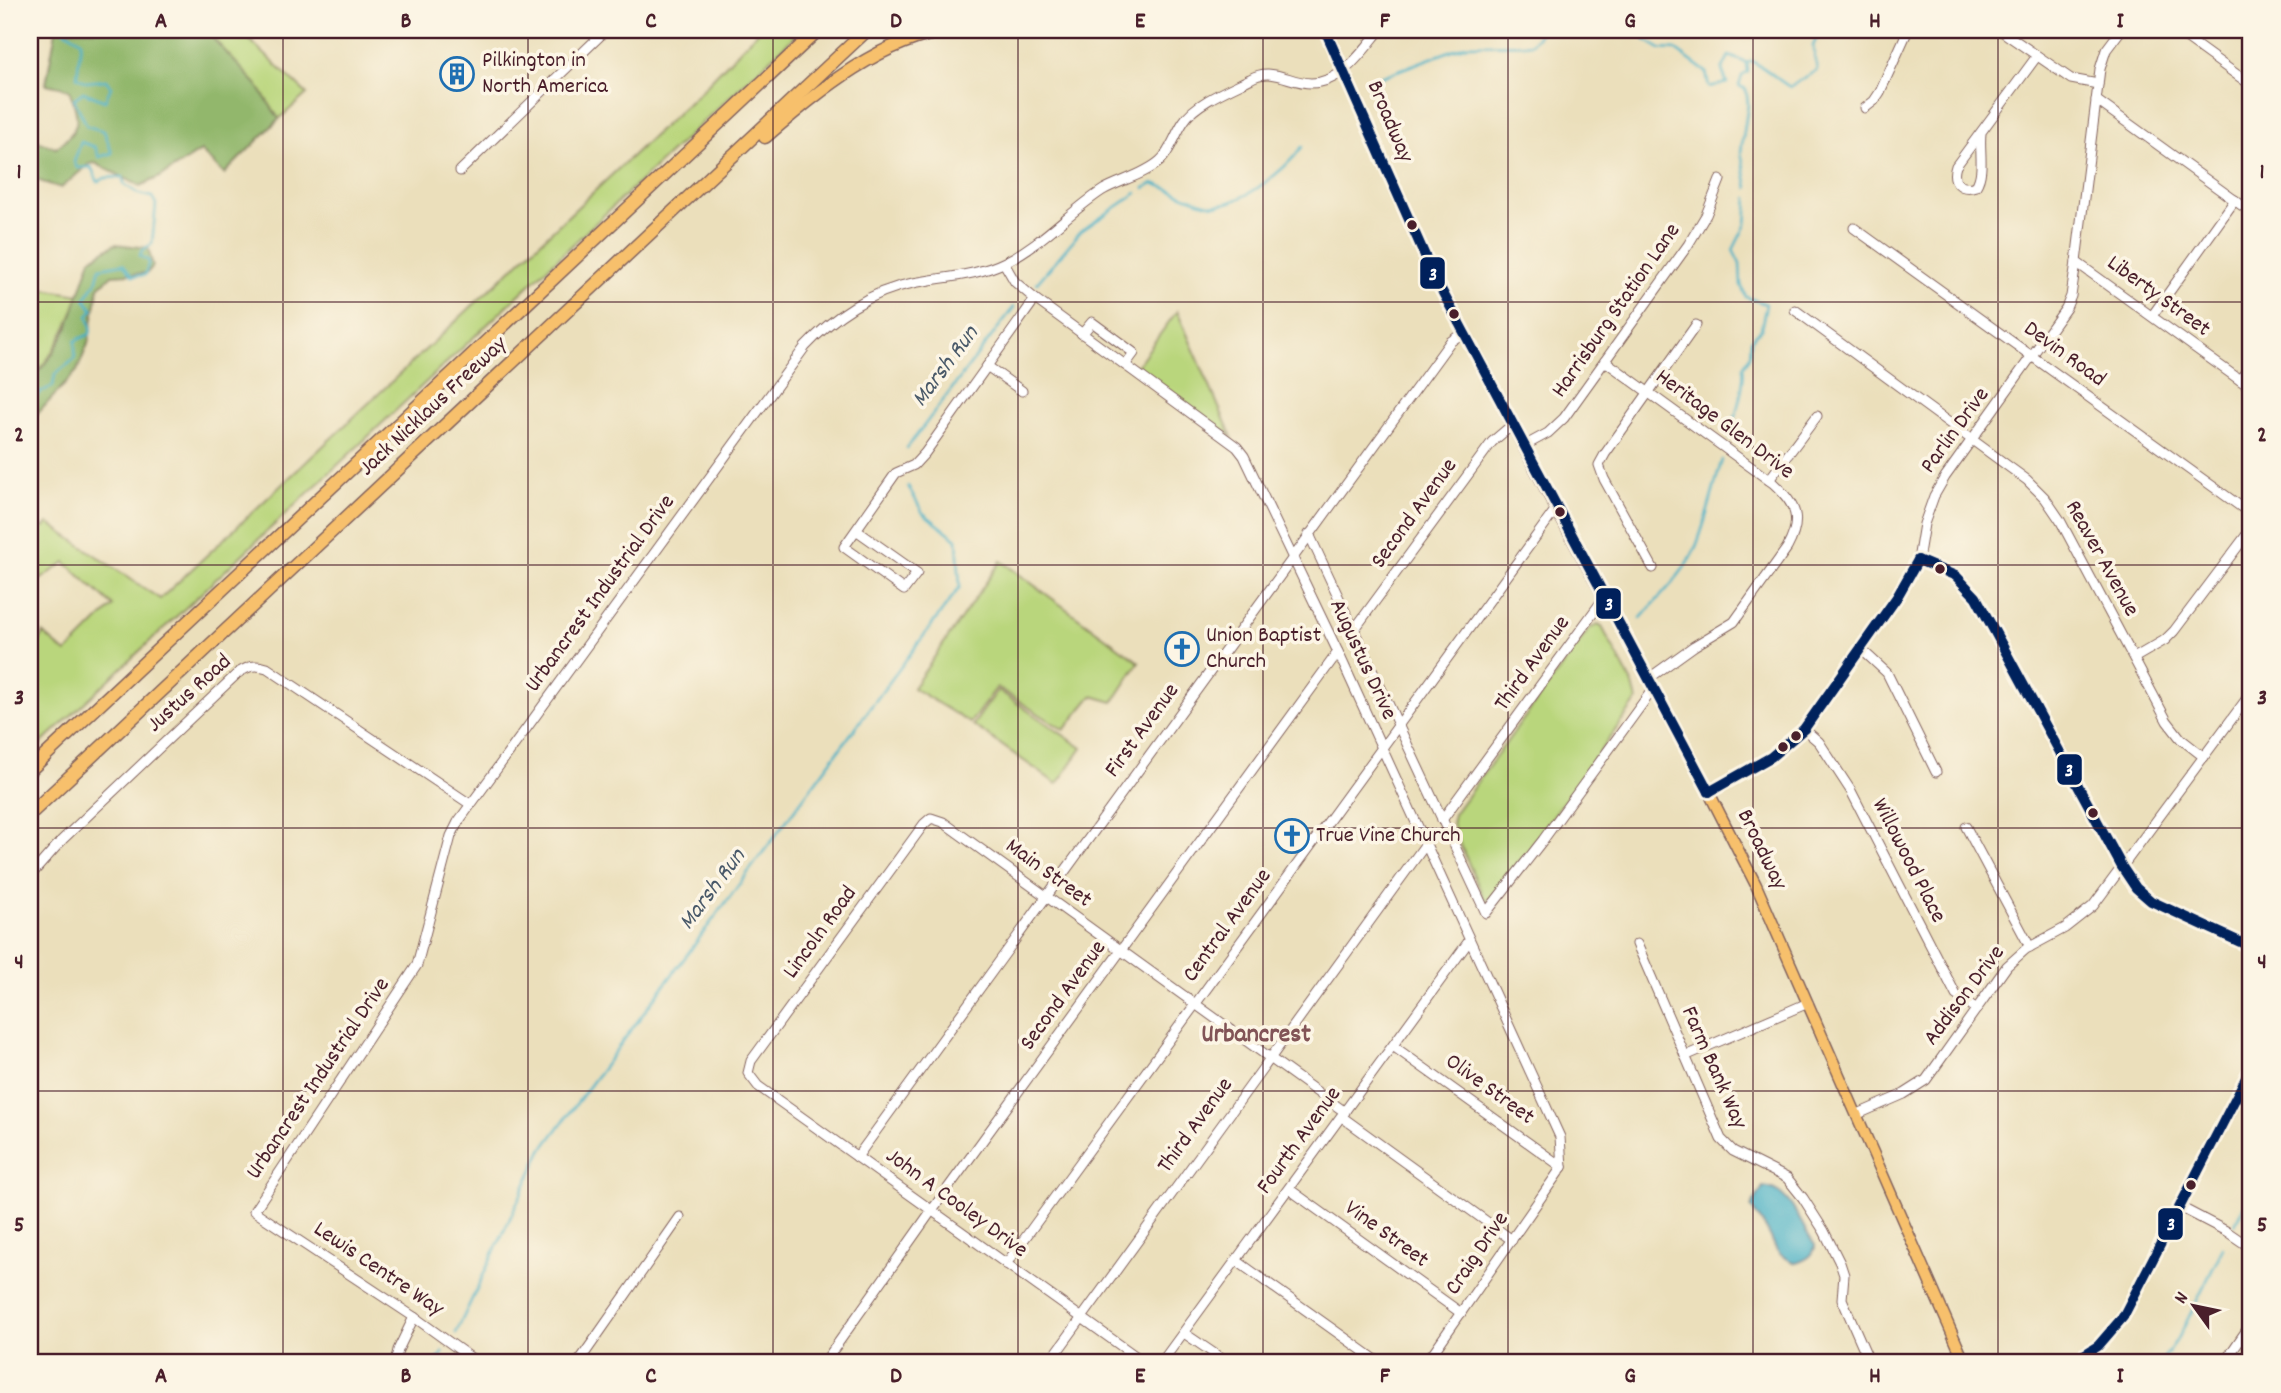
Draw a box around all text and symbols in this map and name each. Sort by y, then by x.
text: A [155,6,167,39]
text: B [401,6,412,39]
text: C [645,6,657,39]
text: D [890,6,902,39]
text: E [1135,6,1146,39]
text: F [1380,6,1391,39]
text: G [1624,6,1636,39]
text: H [1869,6,1881,39]
text: I [2116,6,2124,39]
place label: Pilkington in North America [482,45,609,104]
building icon: Pilkington in North America [438,55,476,93]
street label: Broadway [1357,76,1421,169]
text: 1 [16,157,22,190]
text: 1 [2259,157,2265,190]
street label: Harrisburg Station Lane [1544,217,1690,405]
unlabelled marker [1405,218,1419,232]
street label: Liberty Street [2099,248,2217,346]
line badge: 3 [1419,256,1446,290]
text: 3 [1429,263,1437,290]
unlabelled marker [1447,307,1461,321]
street label: Devin Road [2016,314,2112,396]
water label: Marsh Run [904,319,988,415]
street label: Jack Nicklaus Freeway [352,329,516,485]
street label: Heritage Glen Drive [1647,362,1801,488]
street label: Parlin Drive [1913,381,1999,481]
text: 2 [14,420,24,453]
text: 2 [2257,420,2267,453]
street label: Second Avenue [1364,452,1466,576]
street label: Urbancrest Industrial Drive [518,488,684,700]
street label: Reaver Avenue [2055,495,2147,623]
unlabelled marker [1553,505,1567,519]
unlabelled marker [1933,562,1947,576]
line badge: 3 [1595,587,1622,620]
text: 3 [1605,593,1613,620]
street label: Augustus Drive [1320,594,1404,726]
street label: Third Avenue [1487,609,1579,719]
place label: Union Baptist Church [1206,620,1321,679]
church icon: Union Baptist Church [1163,630,1201,668]
street label: Justus Road [140,647,240,741]
street label: First Avenue [1098,677,1188,785]
text: 3 [14,683,24,716]
text: 3 [2257,683,2267,716]
unlabelled marker [1789,729,1803,743]
unlabelled marker [1776,740,1790,754]
line badge: 3 [2056,753,2083,786]
text: 3 [2065,759,2073,786]
street label: Willowood Place [1862,793,1954,929]
street label: Broadway [1727,804,1795,897]
unlabelled marker [2086,806,2100,820]
church icon: True Vine Church [1273,817,1311,855]
place label: True Vine Church [1316,820,1460,853]
street label: Main Street [998,831,1098,917]
water label: Marsh Run [671,842,755,938]
street label: Central Avenue [1175,862,1281,990]
street label: Lincoln Road [776,880,866,986]
street label: Second Avenue [1013,934,1115,1058]
street label: Addison Drive [1916,939,2014,1053]
text: 4 [14,947,24,980]
text: 4 [2257,947,2267,980]
street label: Urbancrest Industrial Drive [239,971,399,1187]
street label: Farm Bank Way [1671,1001,1755,1135]
district label: Urbancrest [1201,1017,1311,1054]
street label: Olive Street [1437,1046,1541,1134]
street label: Third Avenue [1150,1071,1242,1181]
street label: Fourth Avenue [1250,1080,1350,1202]
street label: John A Cooley Drive [878,1141,1034,1267]
unlabelled marker [2184,1178,2198,1192]
street label: Vine Street [1337,1193,1435,1277]
street label: Craig Drive [1438,1206,1518,1302]
line badge: 3 [2157,1207,2184,1241]
text: 5 [14,1210,24,1243]
text: 5 [2257,1210,2267,1243]
text: 3 [2167,1213,2175,1240]
street label: Lewis Centre Way [306,1214,451,1326]
north arrow [2158,1270,2228,1340]
text: N [2169,1287,2197,1310]
text: A [155,1361,167,1393]
text: B [401,1361,412,1393]
text: C [645,1361,657,1393]
text: D [890,1361,902,1393]
text: E [1135,1361,1146,1393]
text: F [1380,1361,1391,1393]
text: G [1624,1361,1636,1393]
text: H [1869,1361,1881,1393]
text: I [2116,1361,2124,1393]

